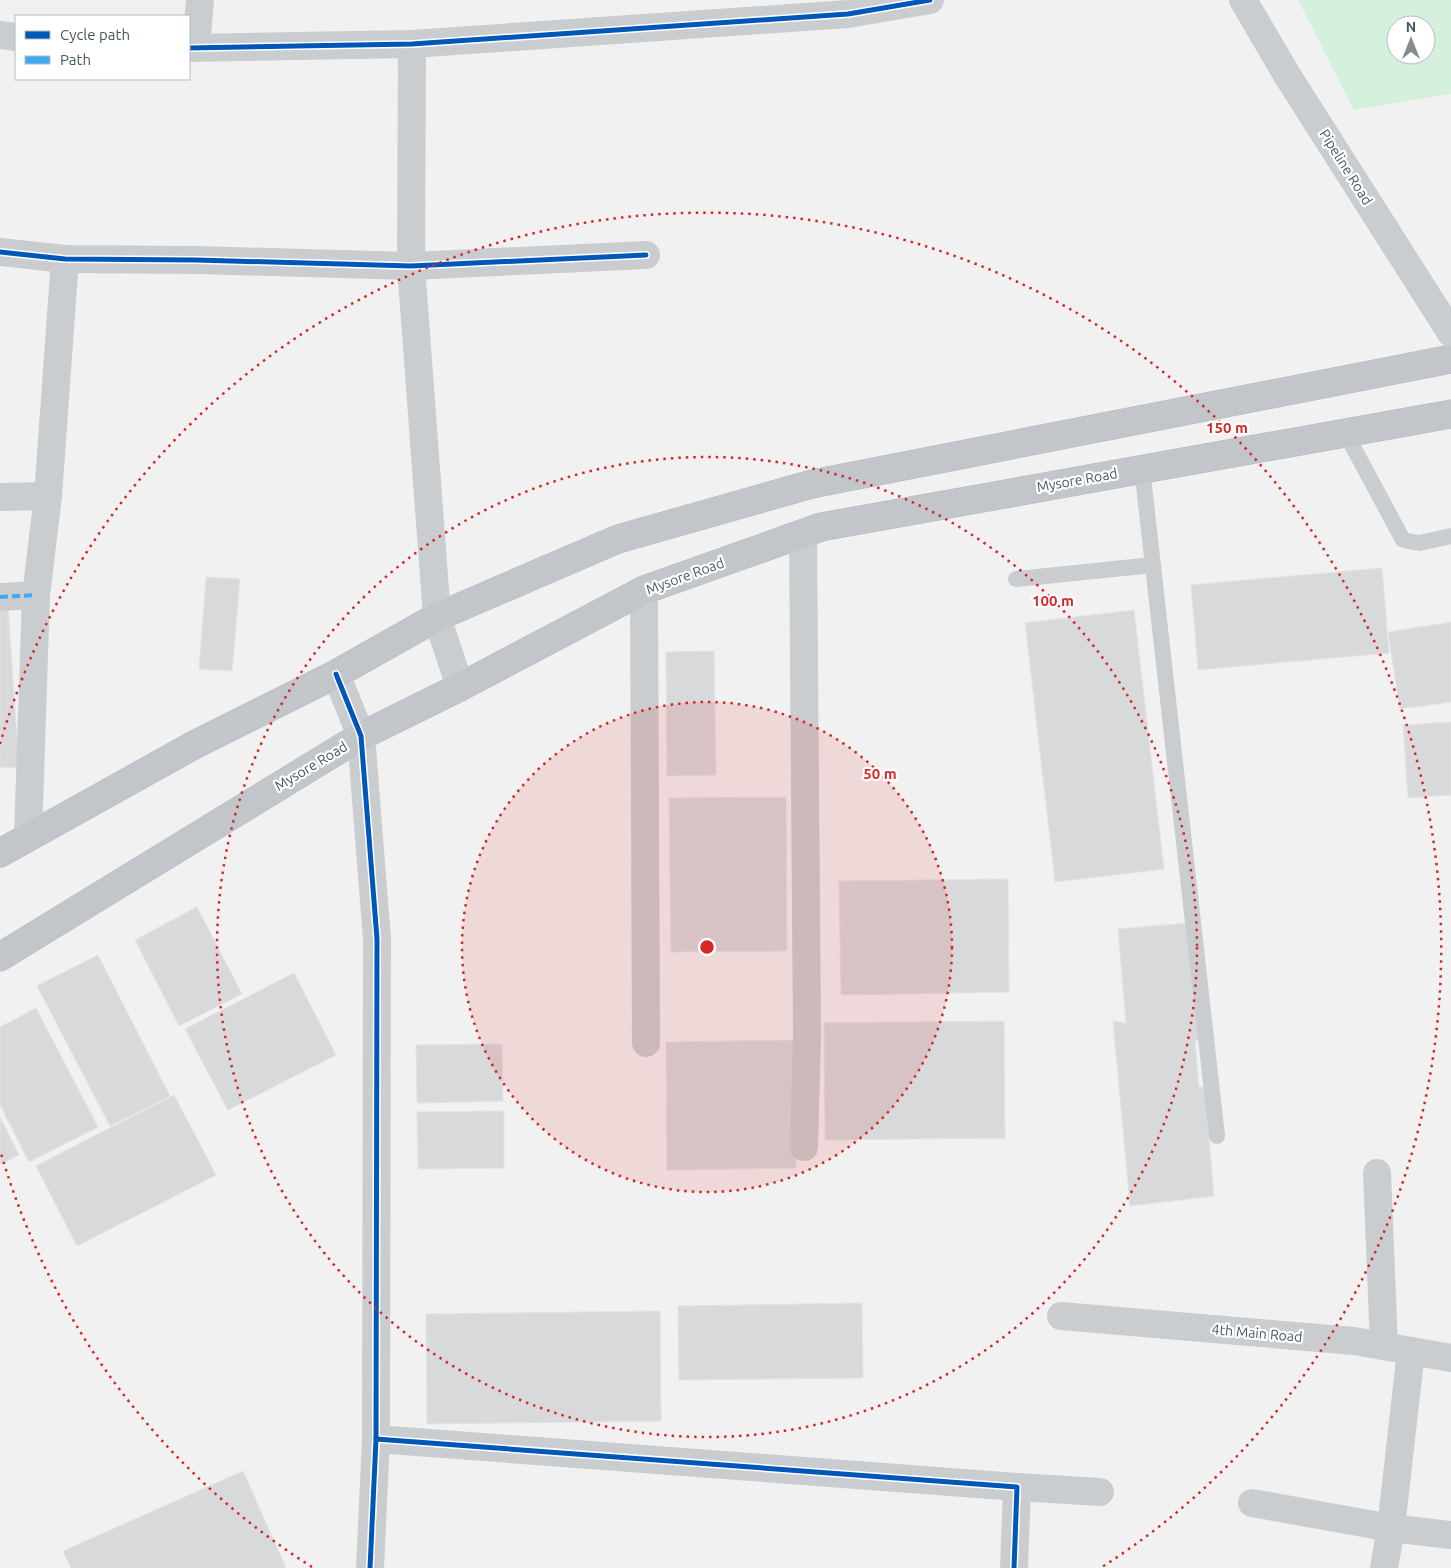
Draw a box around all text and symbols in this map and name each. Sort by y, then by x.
legend [15,15,190,80]
north arrow [1386,15,1436,65]
text: N [1406,19,1416,35]
text: Cycle path [60,26,130,43]
text: Path [60,51,91,68]
street label: Pipeline Road [1316,126,1376,208]
text: 150 m [1206,419,1248,436]
street label: Mysore Road [1035,465,1119,495]
street label: Mysore Road [644,555,726,597]
text: 100 m [1032,592,1074,609]
street label: Mysore Road [272,738,350,794]
text: 50 m [863,765,897,782]
centre of rings [698,938,716,956]
street label: 4th Main Road [1211,1321,1303,1345]

